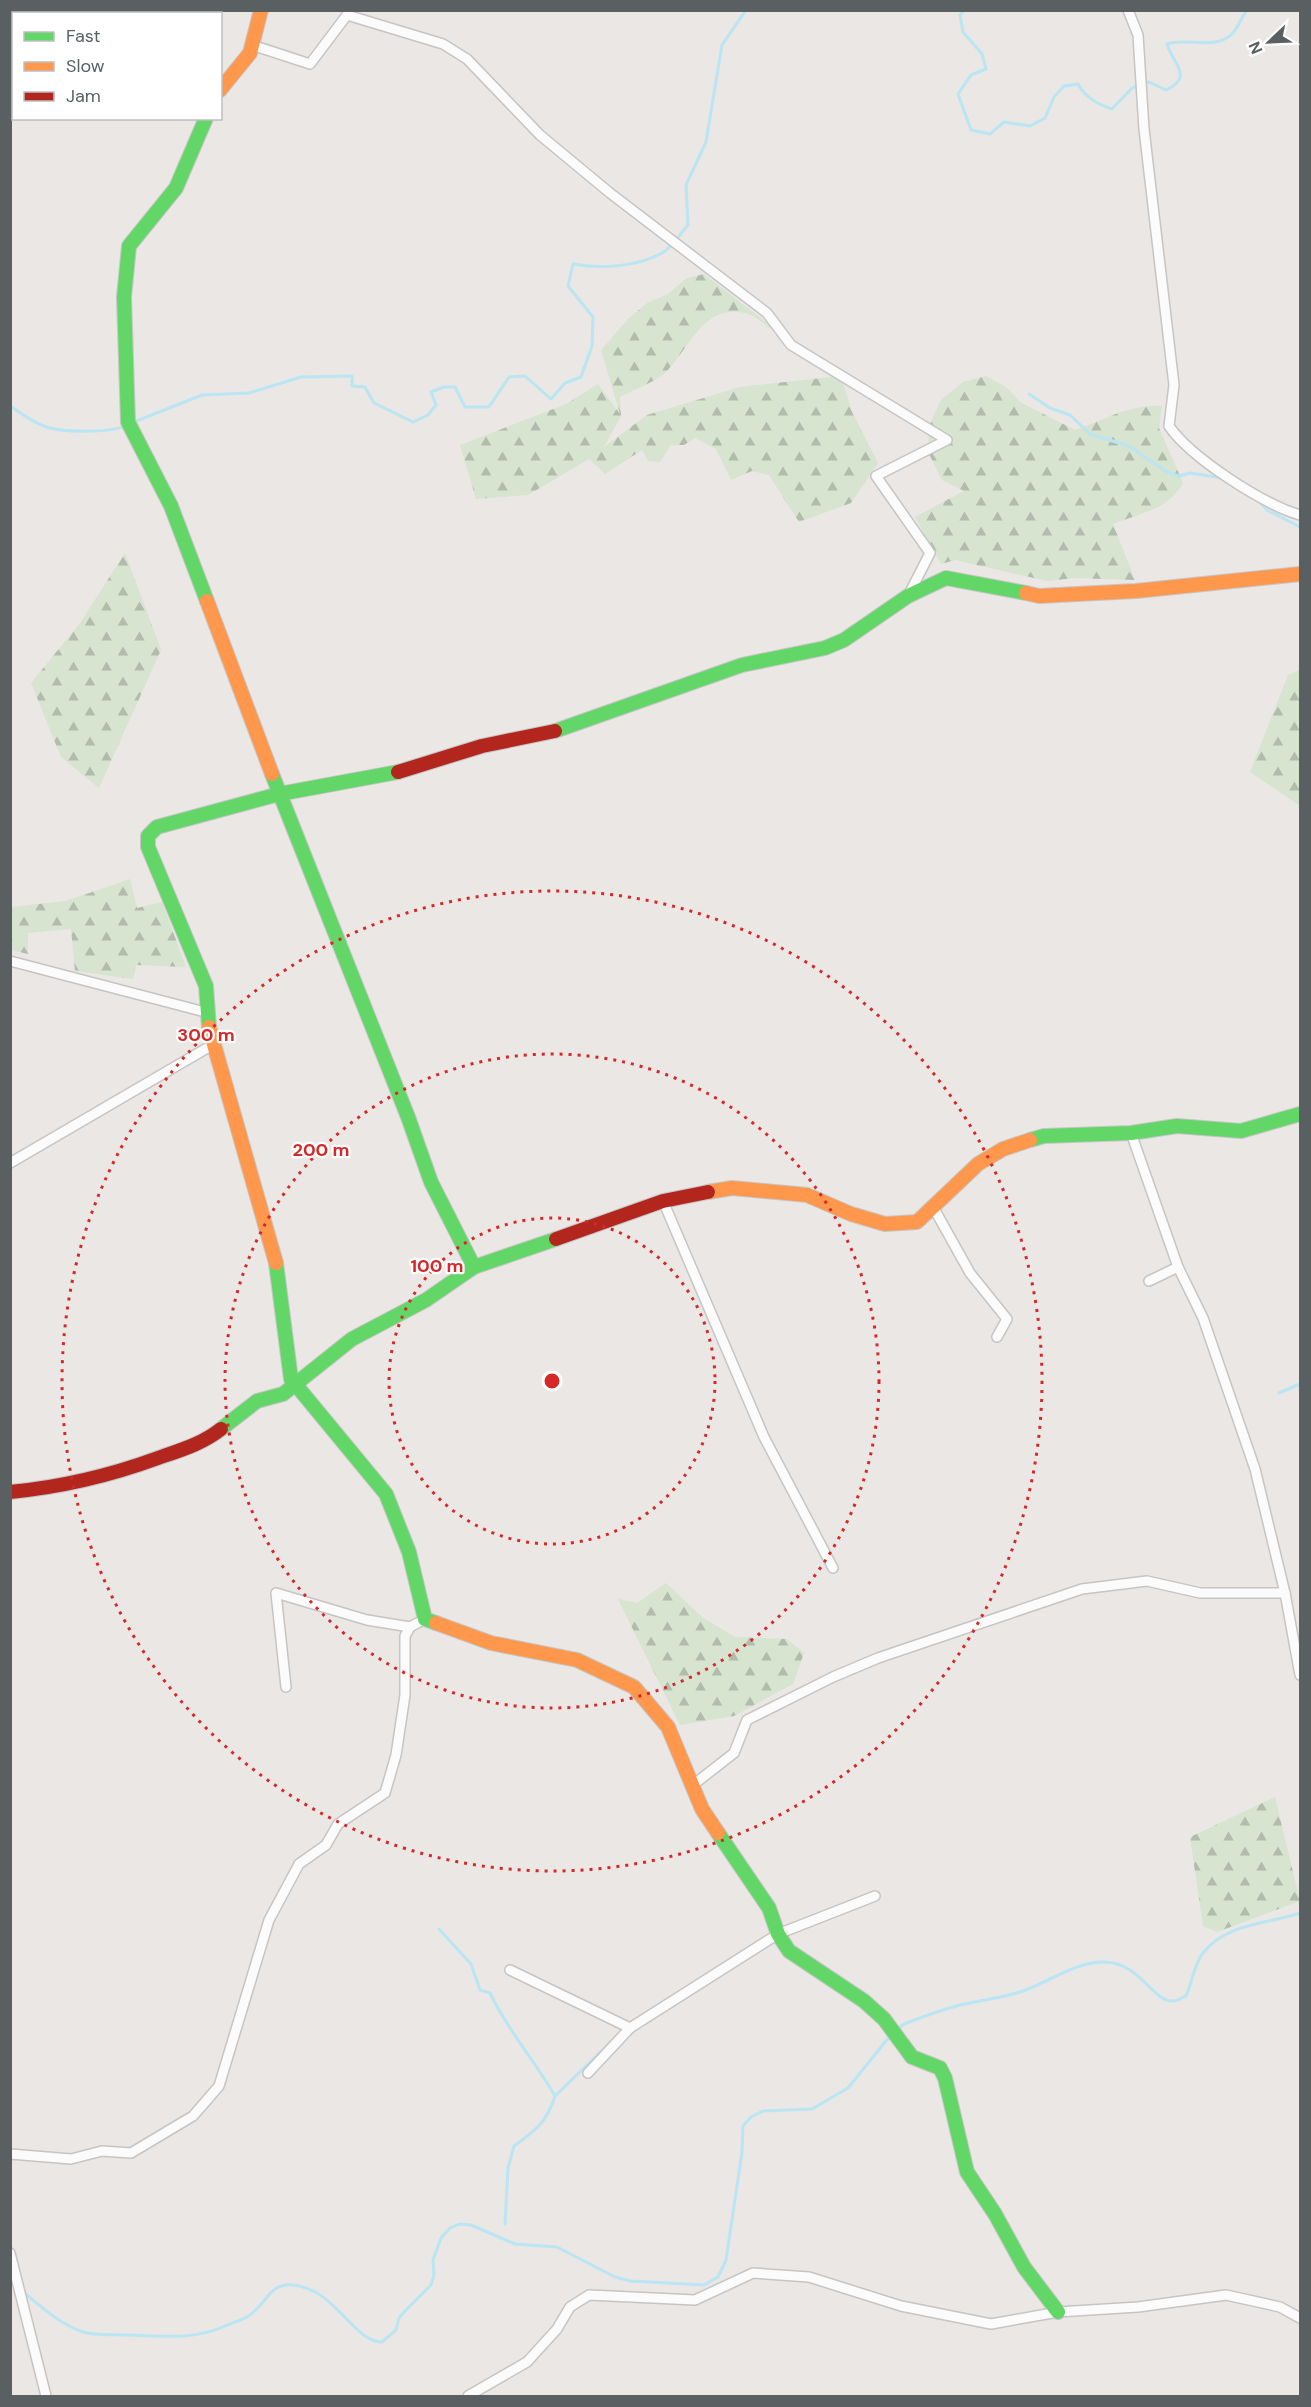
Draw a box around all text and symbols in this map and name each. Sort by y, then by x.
legend [12,12,222,120]
north arrow [1239,12,1299,72]
text: Fast [66,24,101,48]
text: N [1244,38,1268,57]
text: Slow [66,54,105,78]
text: Jam [66,84,101,108]
text: 300 m [177,1023,235,1047]
text: 200 m [293,1138,349,1162]
text: 100 m [410,1254,464,1278]
centre of rings [542,1371,562,1391]

